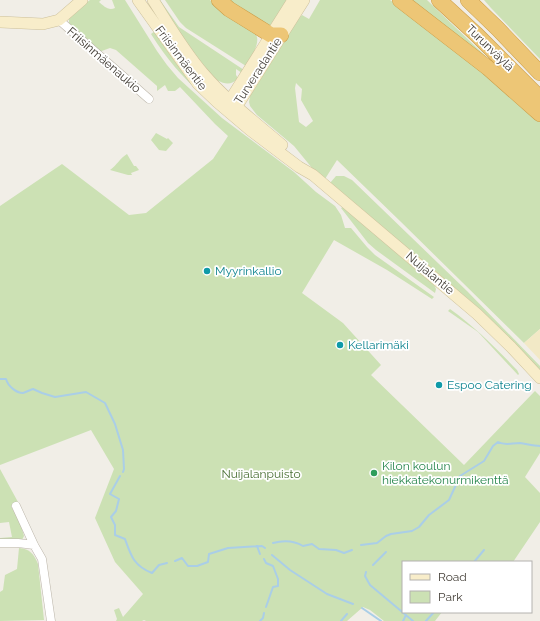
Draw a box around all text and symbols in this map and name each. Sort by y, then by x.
street label: Turunväylä [463,22,517,74]
street label: Friisinmäentie [152,23,210,93]
street label: Friisinmäenaukio [64,24,144,96]
street label: Turveradantie [231,35,285,107]
street label: Nuijalantie [403,249,457,297]
place label: Myyrinkallio [215,264,282,278]
marker: Myyrinkallio [202,266,212,276]
place label: Kellarimäki [348,338,409,352]
marker: Kellarimäki [335,340,345,350]
place label: Espoo Catering [447,378,532,392]
marker: Espoo Catering [434,380,444,390]
place label: Kilon koulun hiekkatekonurmikenttä [382,459,509,487]
park label: Nuijalanpuisto [221,467,301,481]
marker: Kilon koulun hiekkatekonurmikenttä [369,468,379,478]
legend [402,561,532,613]
text: Road [438,570,467,584]
text: Park [438,590,463,604]

